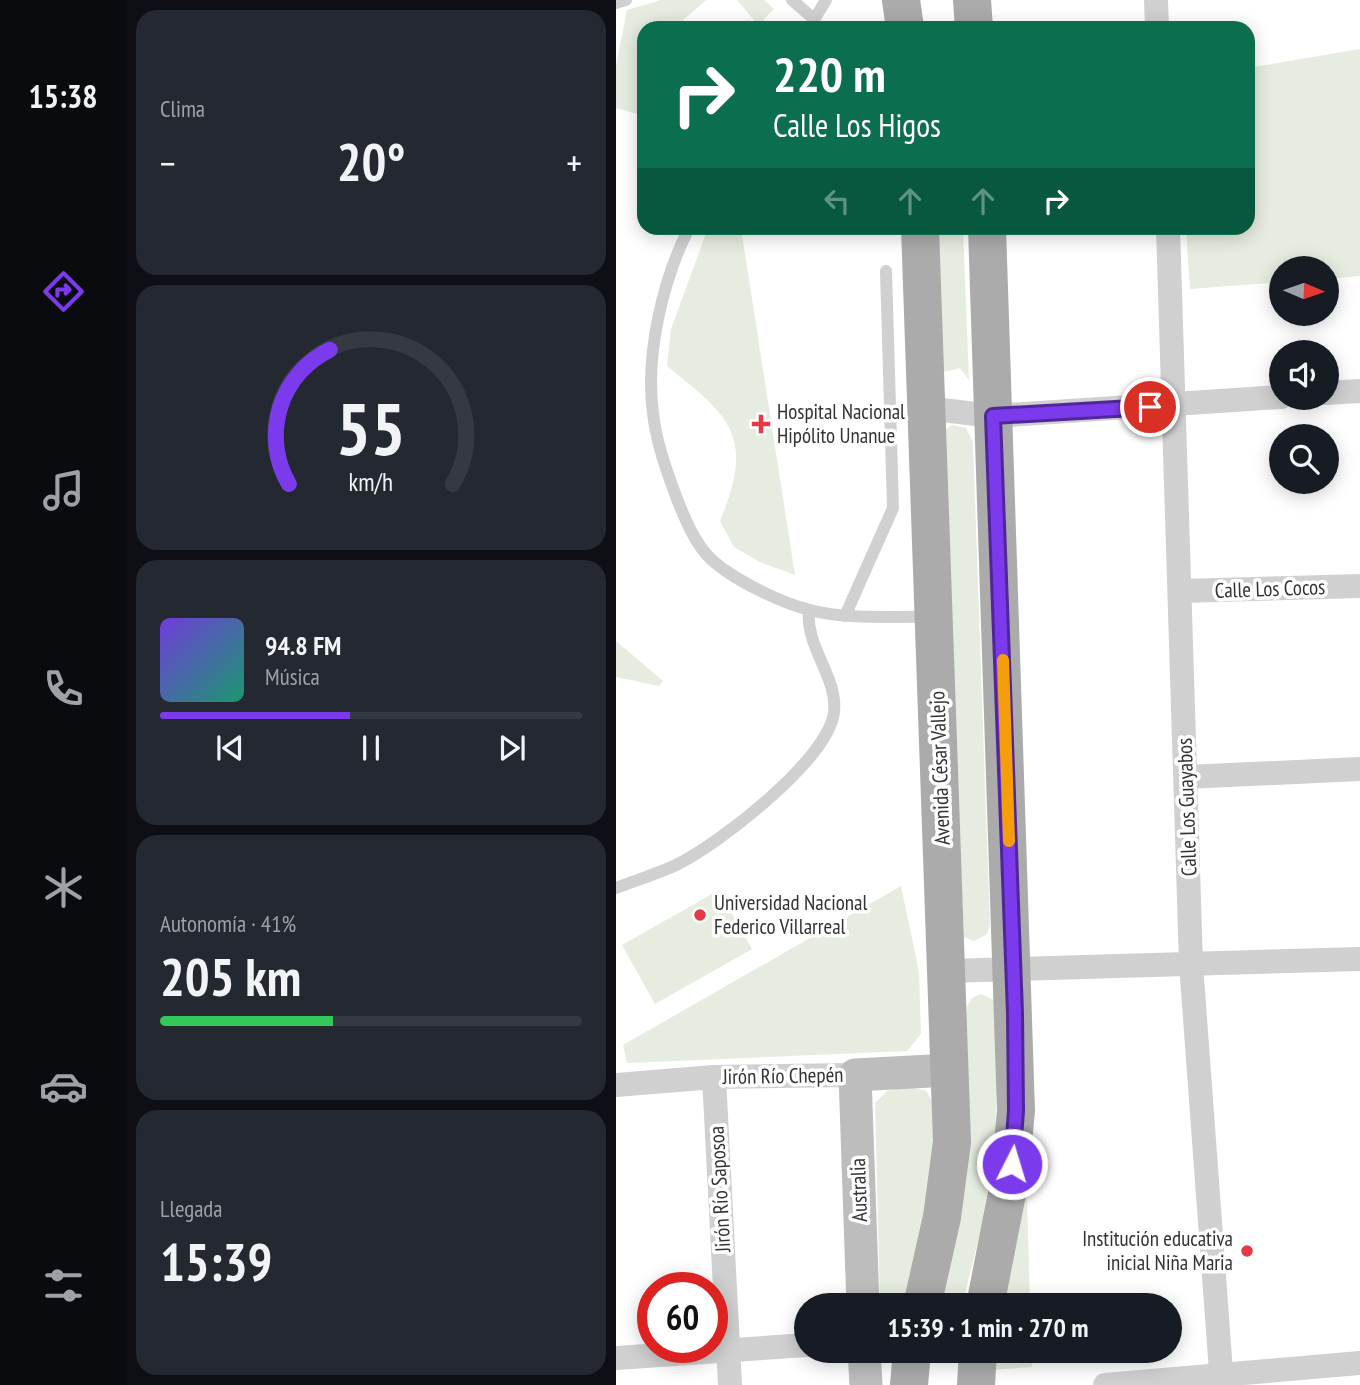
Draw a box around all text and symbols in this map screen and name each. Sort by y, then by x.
text: 220 m [773,42,886,106]
icon: right [658,49,749,140]
text: 15:38 [28,75,98,117]
text: Clima [160,94,205,123]
text: Calle Los Higos [773,104,941,146]
text: 20° [337,128,405,195]
text: − [160,138,176,187]
text: + [566,138,582,187]
icon: left [818,182,856,220]
icon: ahead [891,182,929,220]
icon: ahead [964,182,1002,220]
icon: right [1037,182,1075,220]
north arrow [1269,256,1339,326]
map controls [1269,256,1339,494]
icon: directions [39,267,88,316]
button: sound [1269,340,1339,410]
pin [1120,377,1180,437]
text: 55 [336,380,406,474]
icon: arrive [1131,388,1169,426]
place label: Hospital Nacional Hipólito Unanue [777,398,905,449]
marker: Hospital Nacional Hipólito Unanue [751,414,771,434]
button: search [1269,424,1339,494]
text: km/h [349,465,393,497]
icon: music [39,466,88,515]
street label: Calle Los Cocos [1214,573,1326,604]
text: 94.8 FM [265,629,341,662]
text: Música [265,662,320,691]
icon: phone [39,664,88,713]
street label: Avenida César Vallejo [923,691,956,845]
icon: previous [211,729,249,767]
icon: pause [352,729,390,767]
icon: next [493,729,531,767]
street label: Calle Los Guayabos [1171,737,1202,877]
icon: climate [39,863,88,912]
place label: Universidad Nacional Federico Villarreal [714,889,867,940]
marker: Universidad Nacional Federico Villarreal [692,907,708,923]
text: Autonomía · 41% [160,909,296,938]
text: 205 km [160,943,301,1010]
street label: Jirón Río Chepén [721,1061,844,1090]
icon: car [39,1062,88,1111]
street label: Jirón Río Saposoa [703,1125,736,1254]
position arrow [975,1127,1049,1201]
street label: Australia [844,1158,873,1222]
text: Llegada [160,1194,223,1223]
place label: Institución educativa inicial Niña Maria [1082,1225,1233,1276]
text: 15:39 [160,1228,272,1295]
marker: Institución educativa inicial Niña Maria [1239,1243,1255,1259]
icon: filters [39,1261,88,1310]
speed limit sign: 60 [637,1272,728,1363]
text: 15:39 · 1 min · 270 m [888,1311,1088,1344]

